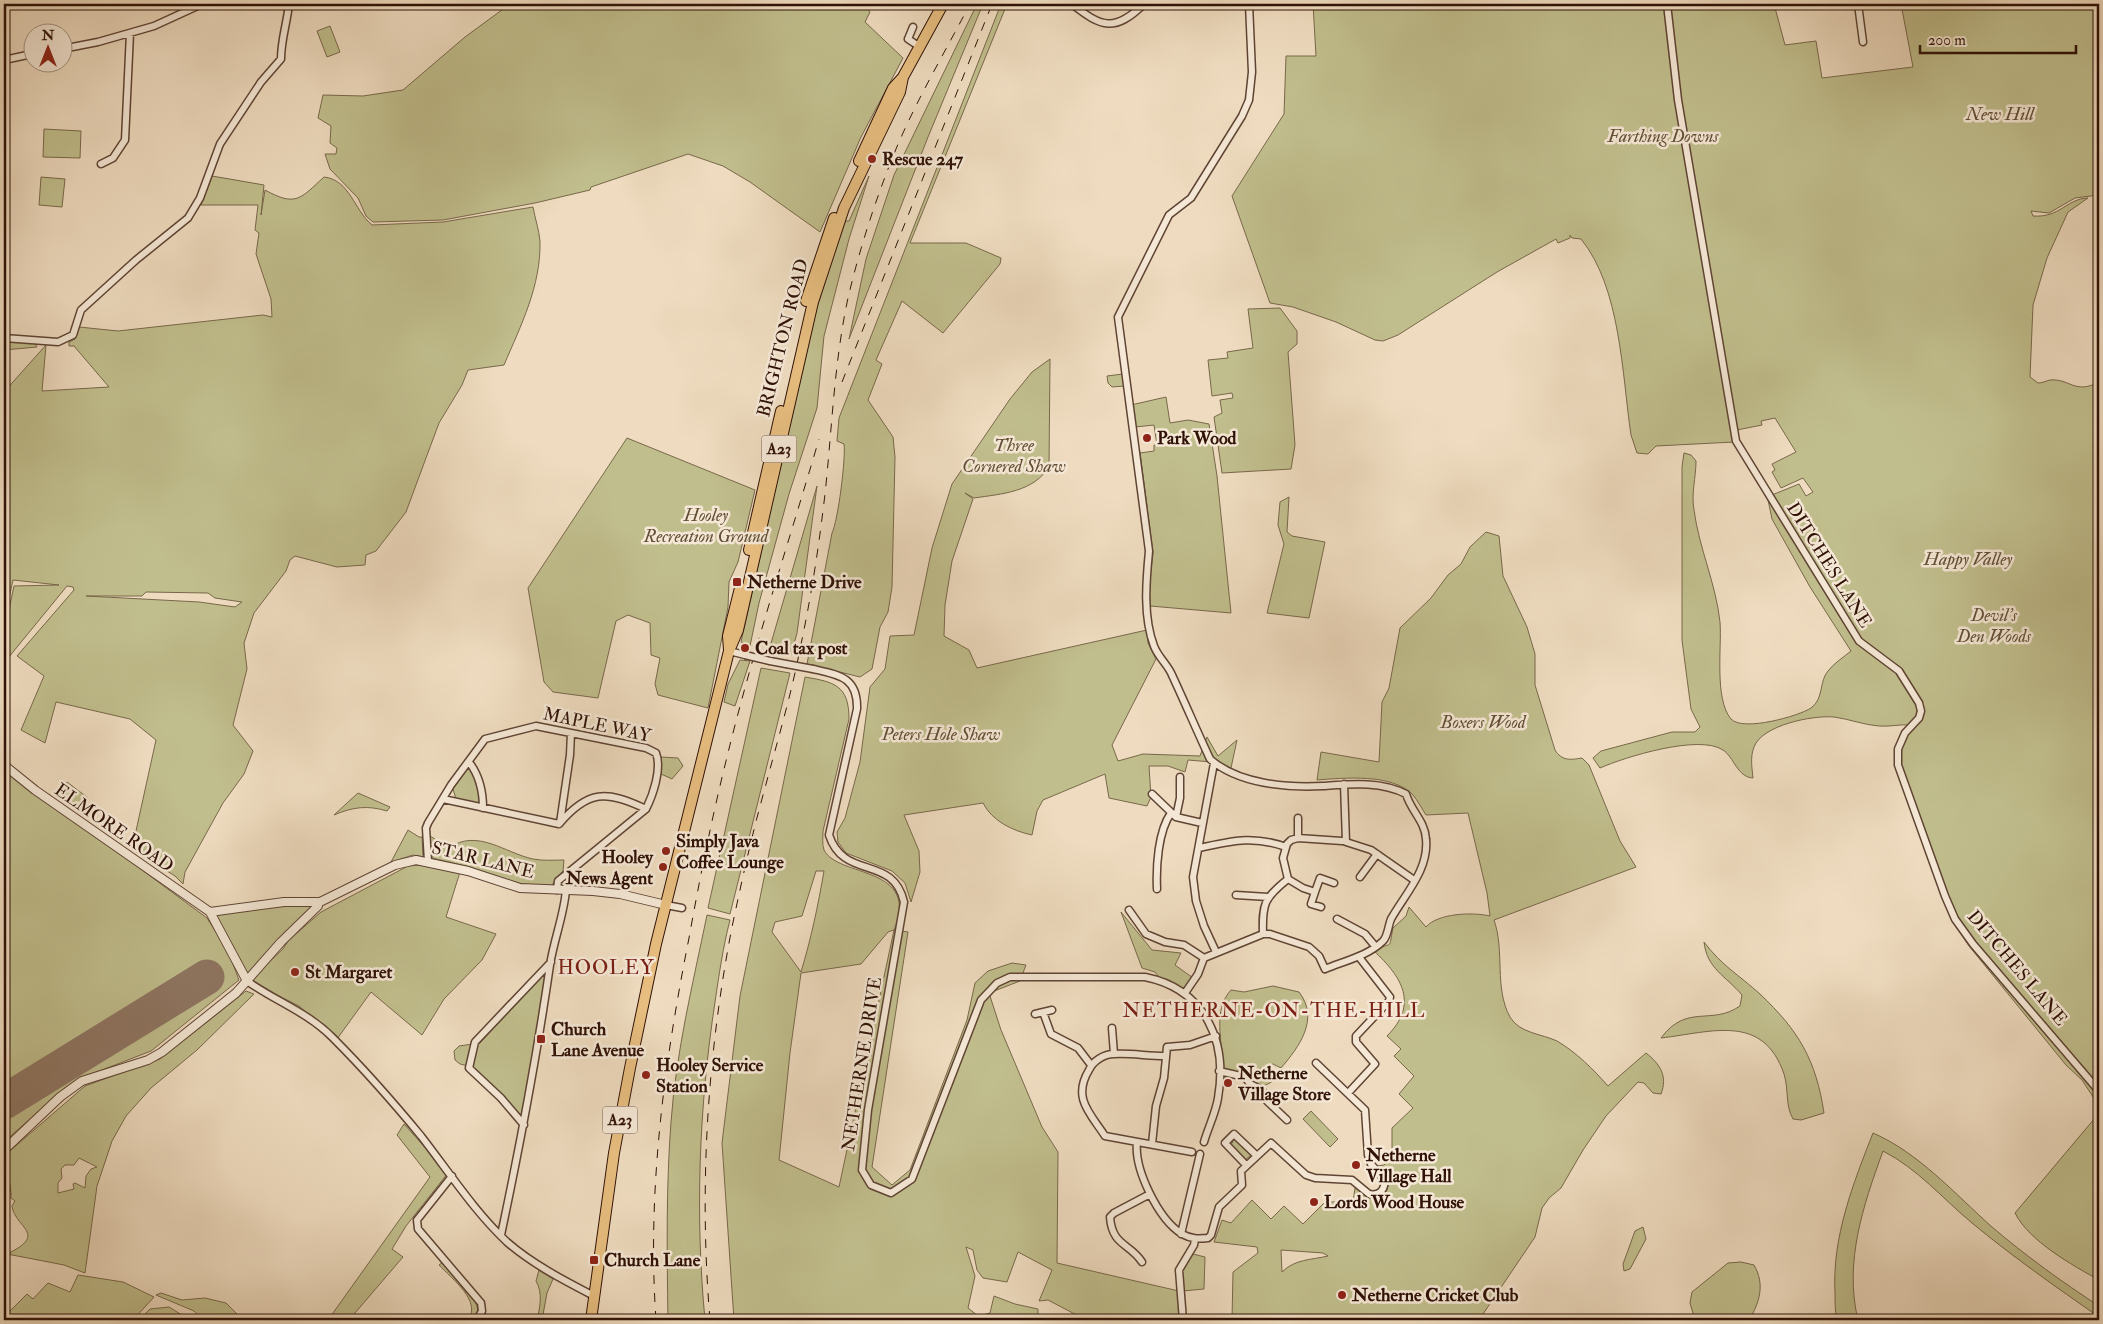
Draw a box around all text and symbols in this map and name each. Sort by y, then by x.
north arrow [22,22,72,72]
scale bar [1920,22,2077,54]
text: N [41,27,55,44]
text: 200 m [1928,31,1966,50]
park label: New Hill [1965,103,2035,126]
park label: Farthing Downs [1607,125,1719,148]
place label: Rescue 247 [882,148,964,171]
marker: Rescue 247 [866,153,878,165]
street label: BRIGHTON ROAD [752,256,814,420]
place label: Park Wood [1157,427,1237,450]
marker: Park Wood [1141,432,1153,444]
park label: Three Cornered Shaw [962,434,1066,478]
road number: A23 [762,436,796,462]
street label: DITCHES LANE [1781,498,1877,632]
park label: Hooley Recreation Ground [643,504,770,548]
park label: Happy Valley [1923,548,2013,571]
place label: Netherne Drive [746,571,862,594]
marker: Netherne Drive [731,576,743,588]
park label: Devil's Den Woods [1956,604,2032,648]
place label: Coal tax post [755,637,848,660]
marker: Coal tax post [739,642,751,654]
street label: MAPLE WAY [541,702,654,748]
park label: Boxers Wood [1440,711,1527,734]
park label: Peters Hole Shaw [880,723,1001,746]
street label: ELMORE ROAD [50,778,178,878]
place label: Simply Java Coffee Lounge [676,830,784,874]
street label: STAR LANE [429,836,537,884]
marker: Simply Java Coffee Lounge [660,845,672,857]
place label: Hooley News Agent [565,846,654,890]
marker: Hooley News Agent [657,861,669,873]
street label: DITCHES LANE [1962,906,2072,1030]
district label: HOOLEY [557,955,655,980]
place label: St Margaret [305,961,392,984]
marker: St Margaret [289,966,301,978]
street label: NETHERNE DRIVE [837,975,887,1153]
district label: NETHERNE-ON-THE-HILL [1123,998,1425,1023]
place label: Church Lane Avenue [551,1018,645,1062]
marker: Church Lane Avenue [535,1033,547,1045]
place label: Hooley Service Station [656,1054,764,1098]
place label: Netherne Village Store [1237,1062,1331,1106]
marker: Hooley Service Station [640,1069,652,1081]
marker: Netherne Village Store [1222,1077,1234,1089]
road number: A23 [602,1106,638,1134]
place label: Netherne Village Hall [1365,1144,1452,1188]
marker: Netherne Village Hall [1350,1159,1362,1171]
place label: Lords Wood House [1324,1191,1465,1214]
marker: Lords Wood House [1308,1196,1320,1208]
place label: Church Lane [604,1249,701,1272]
marker: Church Lane [588,1254,600,1266]
place label: Netherne Cricket Club [1351,1284,1519,1307]
marker: Netherne Cricket Club [1336,1289,1348,1301]

